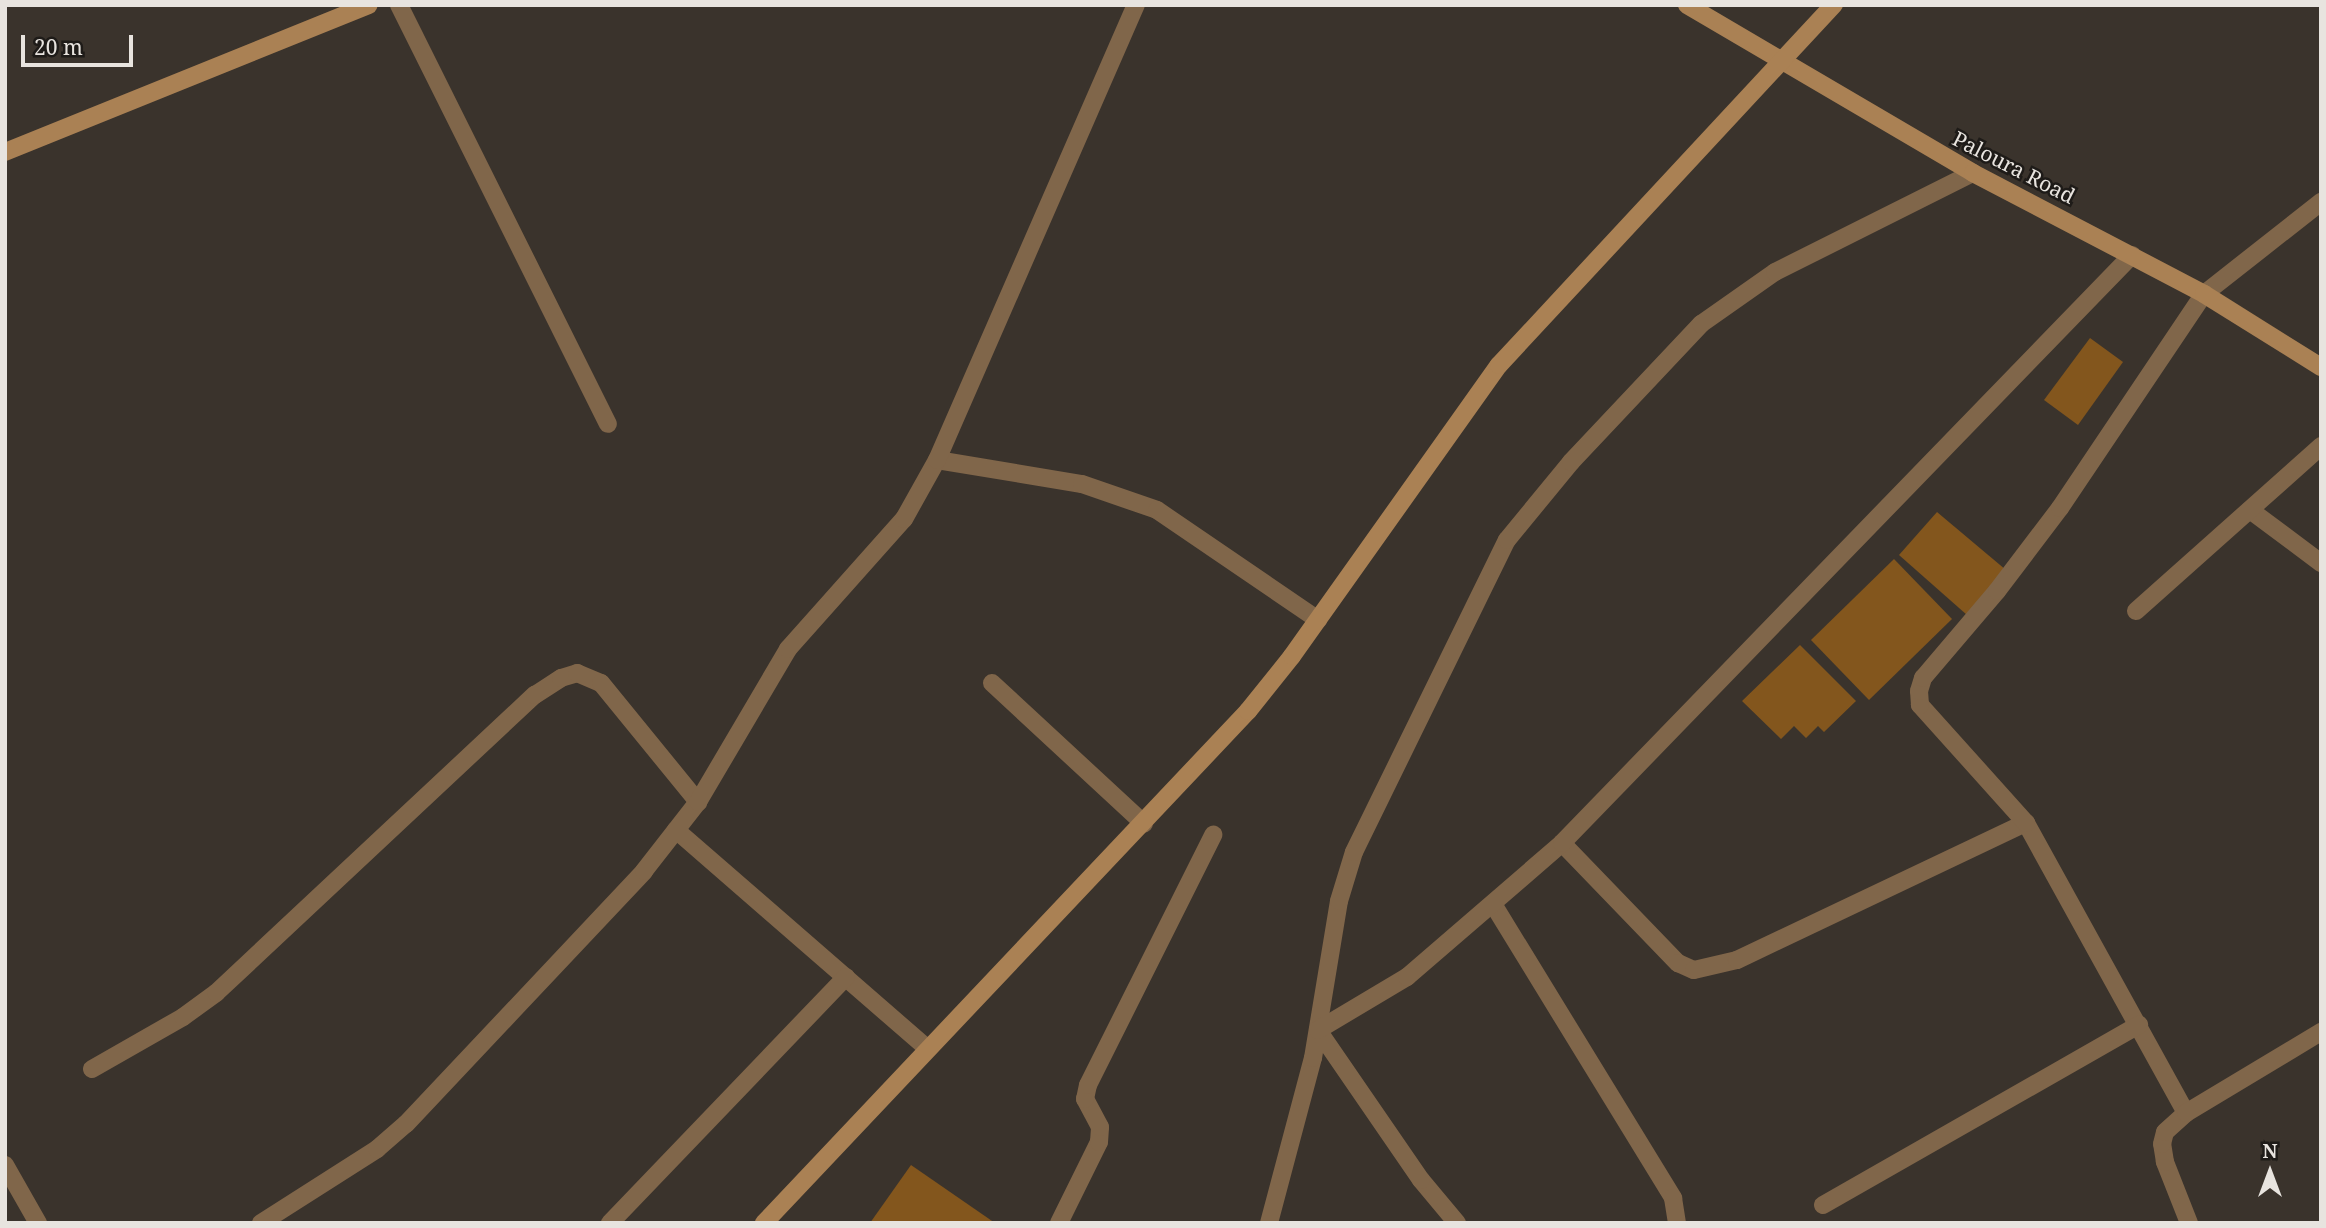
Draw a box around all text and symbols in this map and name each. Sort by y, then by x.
scale bar [24,21,136,65]
text: 20 m [34,33,83,61]
street label: Paloura Road [1949,125,2079,209]
north arrow [2235,1137,2305,1207]
text: N [2263,1138,2277,1164]

